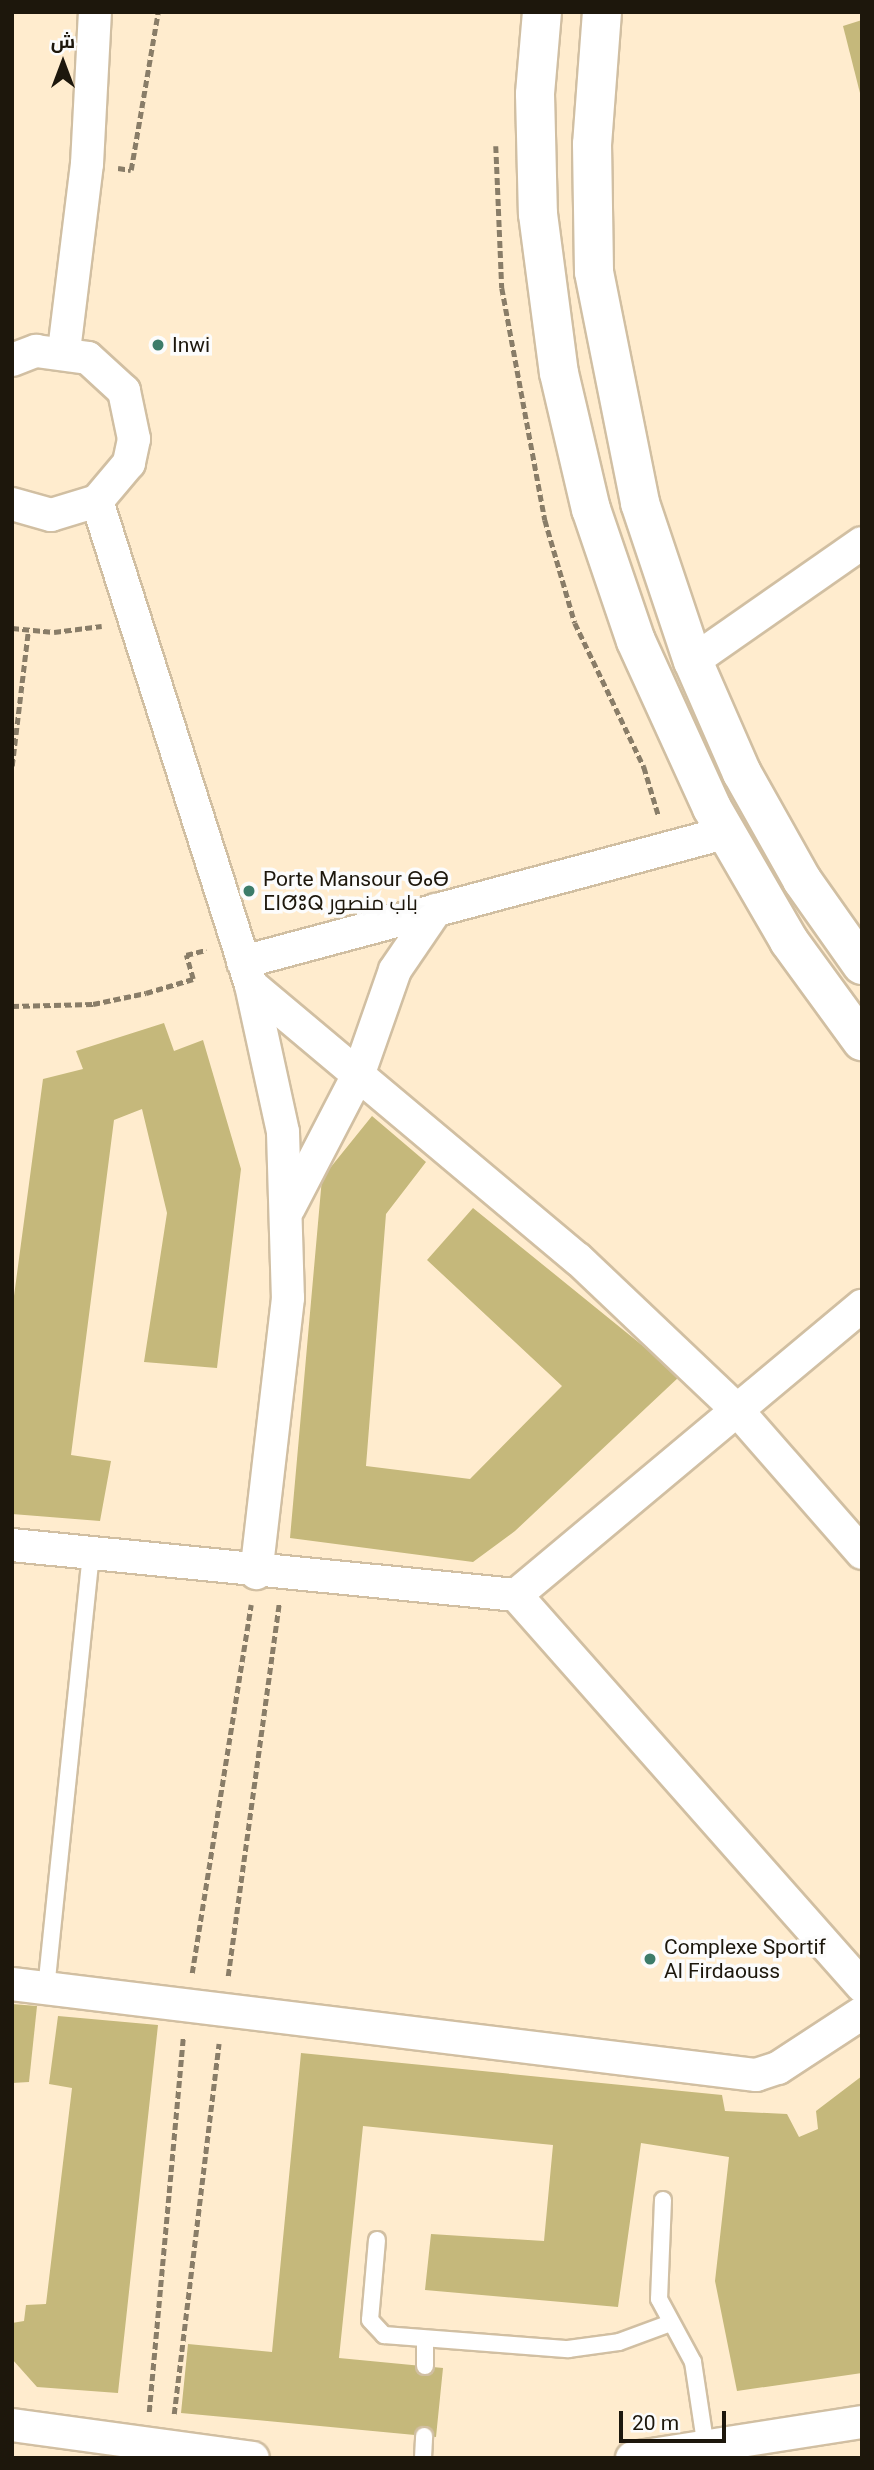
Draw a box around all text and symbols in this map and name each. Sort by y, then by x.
north arrow [28,28,98,98]
text: ش [51,30,75,53]
place label: Inwi [172,332,210,358]
marker: Inwi [150,337,166,353]
place label: Porte Mansour ⴱⴰⴱ ⵎⵏⵚⵓⵕ باب منصور [263,866,449,916]
marker: Porte Mansour ⴱⴰⴱ ⵎⵏⵚⵓⵕ باب منصور [241,883,257,899]
place label: Complexe Sportif Al Firdaouss [664,1934,826,1984]
marker: Complexe Sportif Al Firdaouss [642,1951,658,1967]
scale bar [622,2396,729,2440]
text: 20 m [632,2411,679,2435]

